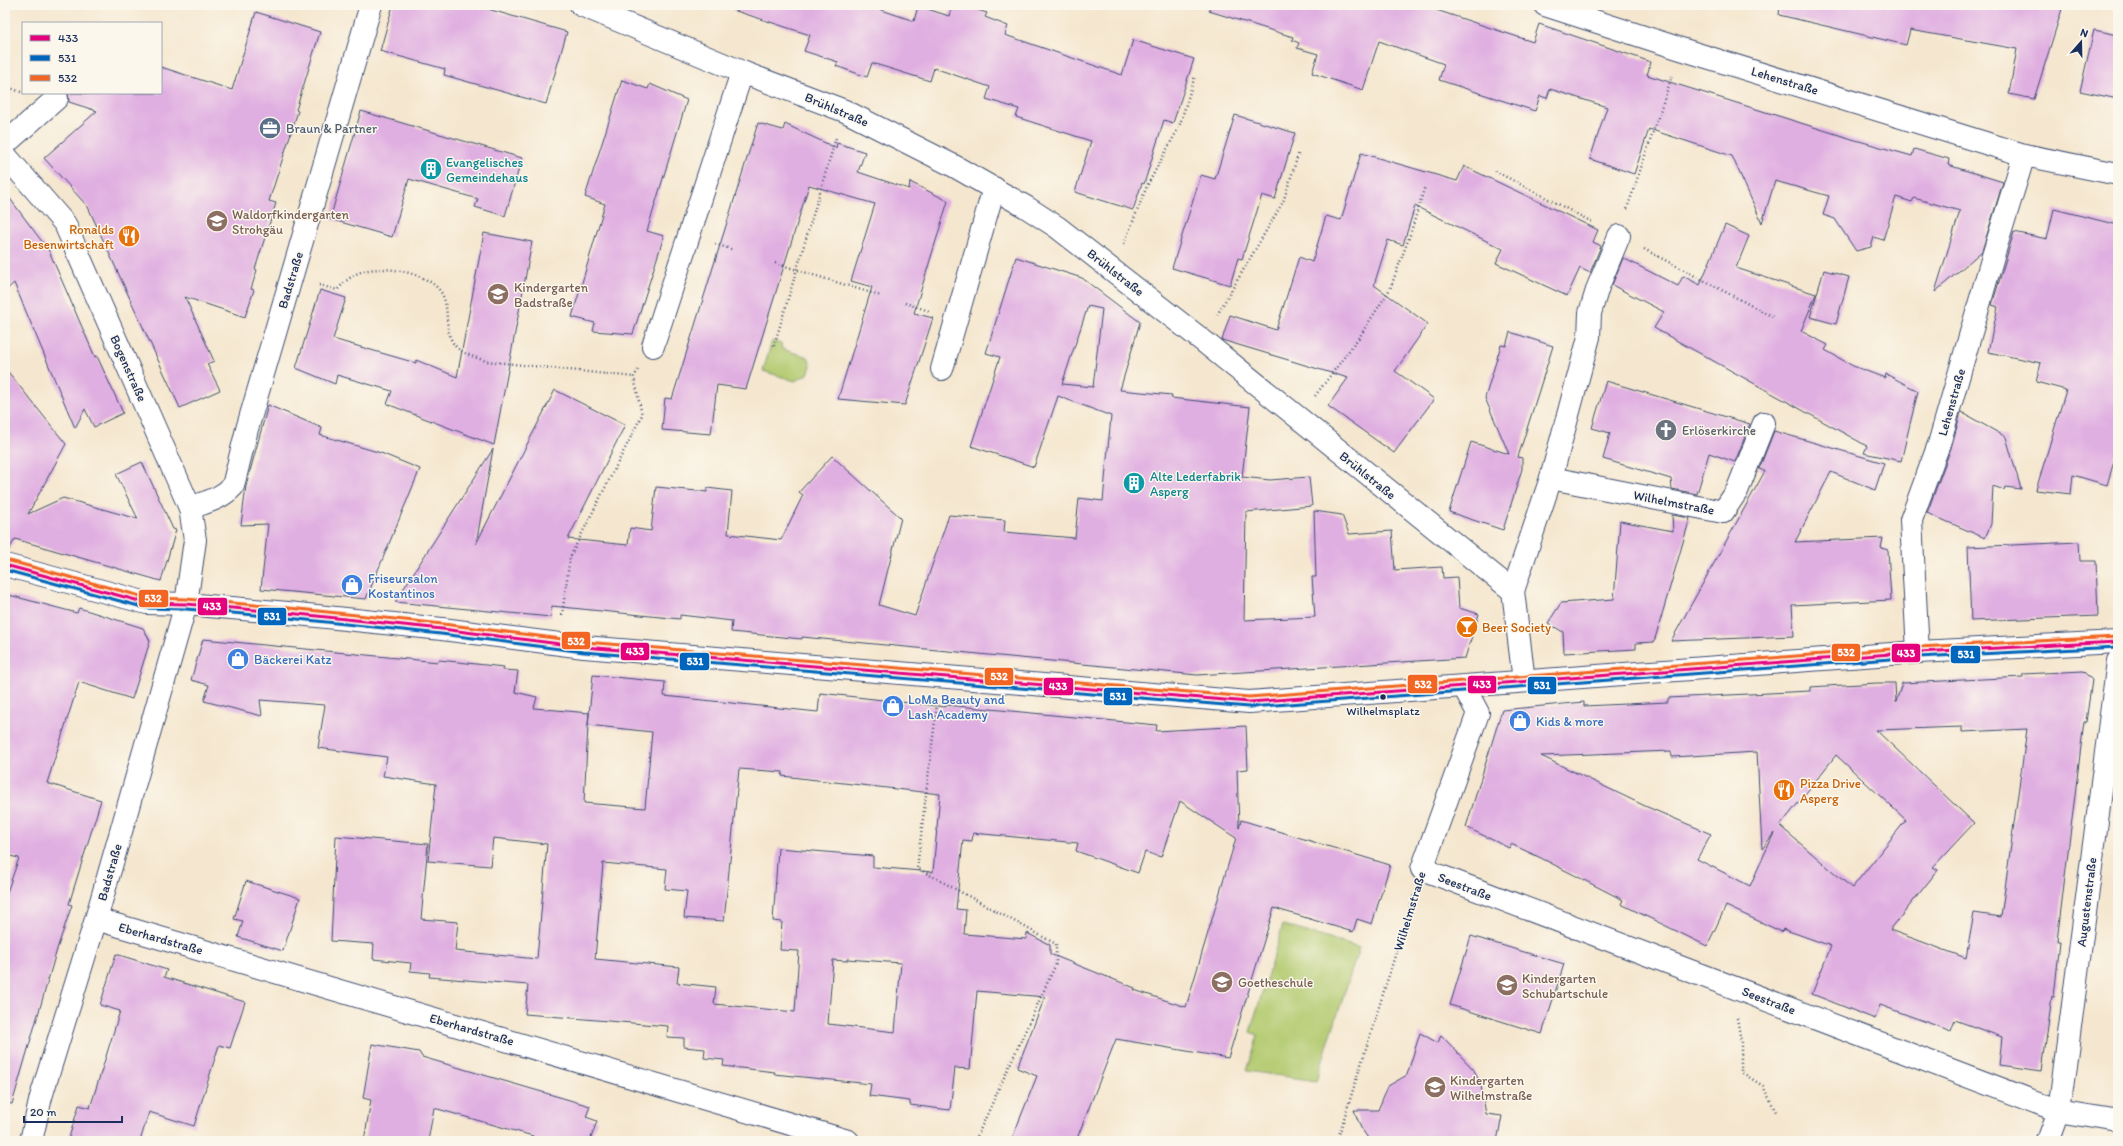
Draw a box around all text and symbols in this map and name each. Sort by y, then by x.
legend [22,22,162,94]
north arrow [2061,22,2101,62]
text: N [2079,26,2090,40]
text: 433 [58,31,79,45]
text: 531 [58,51,77,65]
street label: Lehenstraße [1749,63,1820,98]
text: 532 [58,71,78,85]
street label: Brühlstraße [803,89,871,130]
office icon: Braun & Partner [257,115,283,141]
place label: Braun & Partner [286,121,378,136]
place label: Evangelisches Gemeindehaus [446,155,528,185]
building icon: Evangelisches Gemeindehaus [418,156,444,182]
place label: Waldorfkindergarten Strohgäu [232,207,350,237]
school or university icon: Waldorfkindergarten Strohgäu [204,208,230,234]
place label: Ronalds Besenwirtschaft [23,222,114,252]
restaurant icon: Ronalds Besenwirtschaft [116,223,142,249]
street label: Brühlstraße [1084,246,1147,299]
street label: Badstraße [275,250,306,310]
place label: Kindergarten Badstraße [514,280,589,310]
school or university icon: Kindergarten Badstraße [485,281,511,307]
street label: Bogenstraße [107,333,150,404]
street label: Lehenstraße [1935,367,1968,438]
church icon: Erlöserkirche [1653,417,1679,443]
place label: Erlöserkirche [1682,423,1756,438]
street label: Brühlstraße [1337,448,1399,503]
place label: Alte Lederfabrik Asperg [1150,469,1241,499]
building icon: Alte Lederfabrik Asperg [1121,470,1147,496]
street label: Wilhelmstraße [1632,487,1716,518]
place label: Friseursalon Kostantinos [368,571,438,601]
shop icon: Friseursalon Kostantinos [339,572,365,598]
line badge: 532 [138,589,169,608]
text: 532 [144,592,162,605]
line badge: 433 [197,597,228,616]
text: 433 [203,600,221,613]
line badge: 531 [257,607,287,626]
text: 531 [264,610,281,623]
bar icon: Beer Society [1454,614,1480,640]
place label: Beer Society [1482,620,1551,635]
line badge: 532 [561,631,591,650]
text: 532 [567,635,585,648]
line badge: 433 [620,642,650,661]
line badge: 532 [1831,643,1861,662]
line badge: 433 [1891,643,1921,663]
text: 433 [626,645,644,658]
line badge: 531 [1950,645,1981,664]
shop icon: Bäckerei Katz [225,646,251,672]
text: 532 [1837,646,1855,659]
text: 433 [1897,647,1915,660]
text: 531 [1958,648,1975,661]
place label: Bäckerei Katz [254,652,332,667]
line badge: 531 [679,652,710,671]
text: 531 [687,655,704,668]
line badge: 532 [984,667,1014,686]
text: 532 [990,670,1008,683]
line badge: 532 [1407,674,1438,694]
line badge: 433 [1467,675,1497,694]
line badge: 531 [1527,676,1557,695]
line badge: 433 [1043,677,1074,696]
text: 532 [1414,678,1432,691]
text: 433 [1473,678,1491,691]
text: 531 [1534,679,1551,692]
text: 433 [1049,680,1067,693]
line badge: 531 [1103,687,1133,706]
text: 531 [1110,690,1127,703]
place label: LoMa Beauty and Lash Academy [908,692,1005,722]
marker: Wilhelmsplatz [1378,692,1388,702]
shop icon: LoMa Beauty and Lash Academy [880,693,906,719]
place label: Wilhelmsplatz [1346,704,1420,718]
shop icon: Kids & more [1507,708,1533,734]
place label: Kids & more [1536,714,1604,729]
place label: Pizza Drive Asperg [1800,776,1861,806]
restaurant icon: Pizza Drive Asperg [1771,777,1797,803]
street label: Badstraße [94,842,125,902]
street label: Augustenstraße [2074,856,2099,948]
street label: Seestraße [1436,869,1494,904]
street label: Wilhelmstraße [1390,870,1429,953]
street label: Eberhardstraße [117,919,205,958]
school or university icon: Goetheschule [1209,969,1235,995]
place label: Kindergarten Schubartschule [1522,971,1608,1001]
school or university icon: Kindergarten Schubartschule [1494,972,1520,998]
place label: Goetheschule [1238,975,1313,990]
street label: Seestraße [1740,983,1798,1018]
street label: Eberhardstraße [428,1010,516,1049]
place label: Kindergarten Wilhelmstraße [1450,1073,1532,1103]
school or university icon: Kindergarten Wilhelmstraße [1422,1074,1448,1100]
scale bar [24,1098,122,1124]
text: 20 m [30,1105,57,1119]

